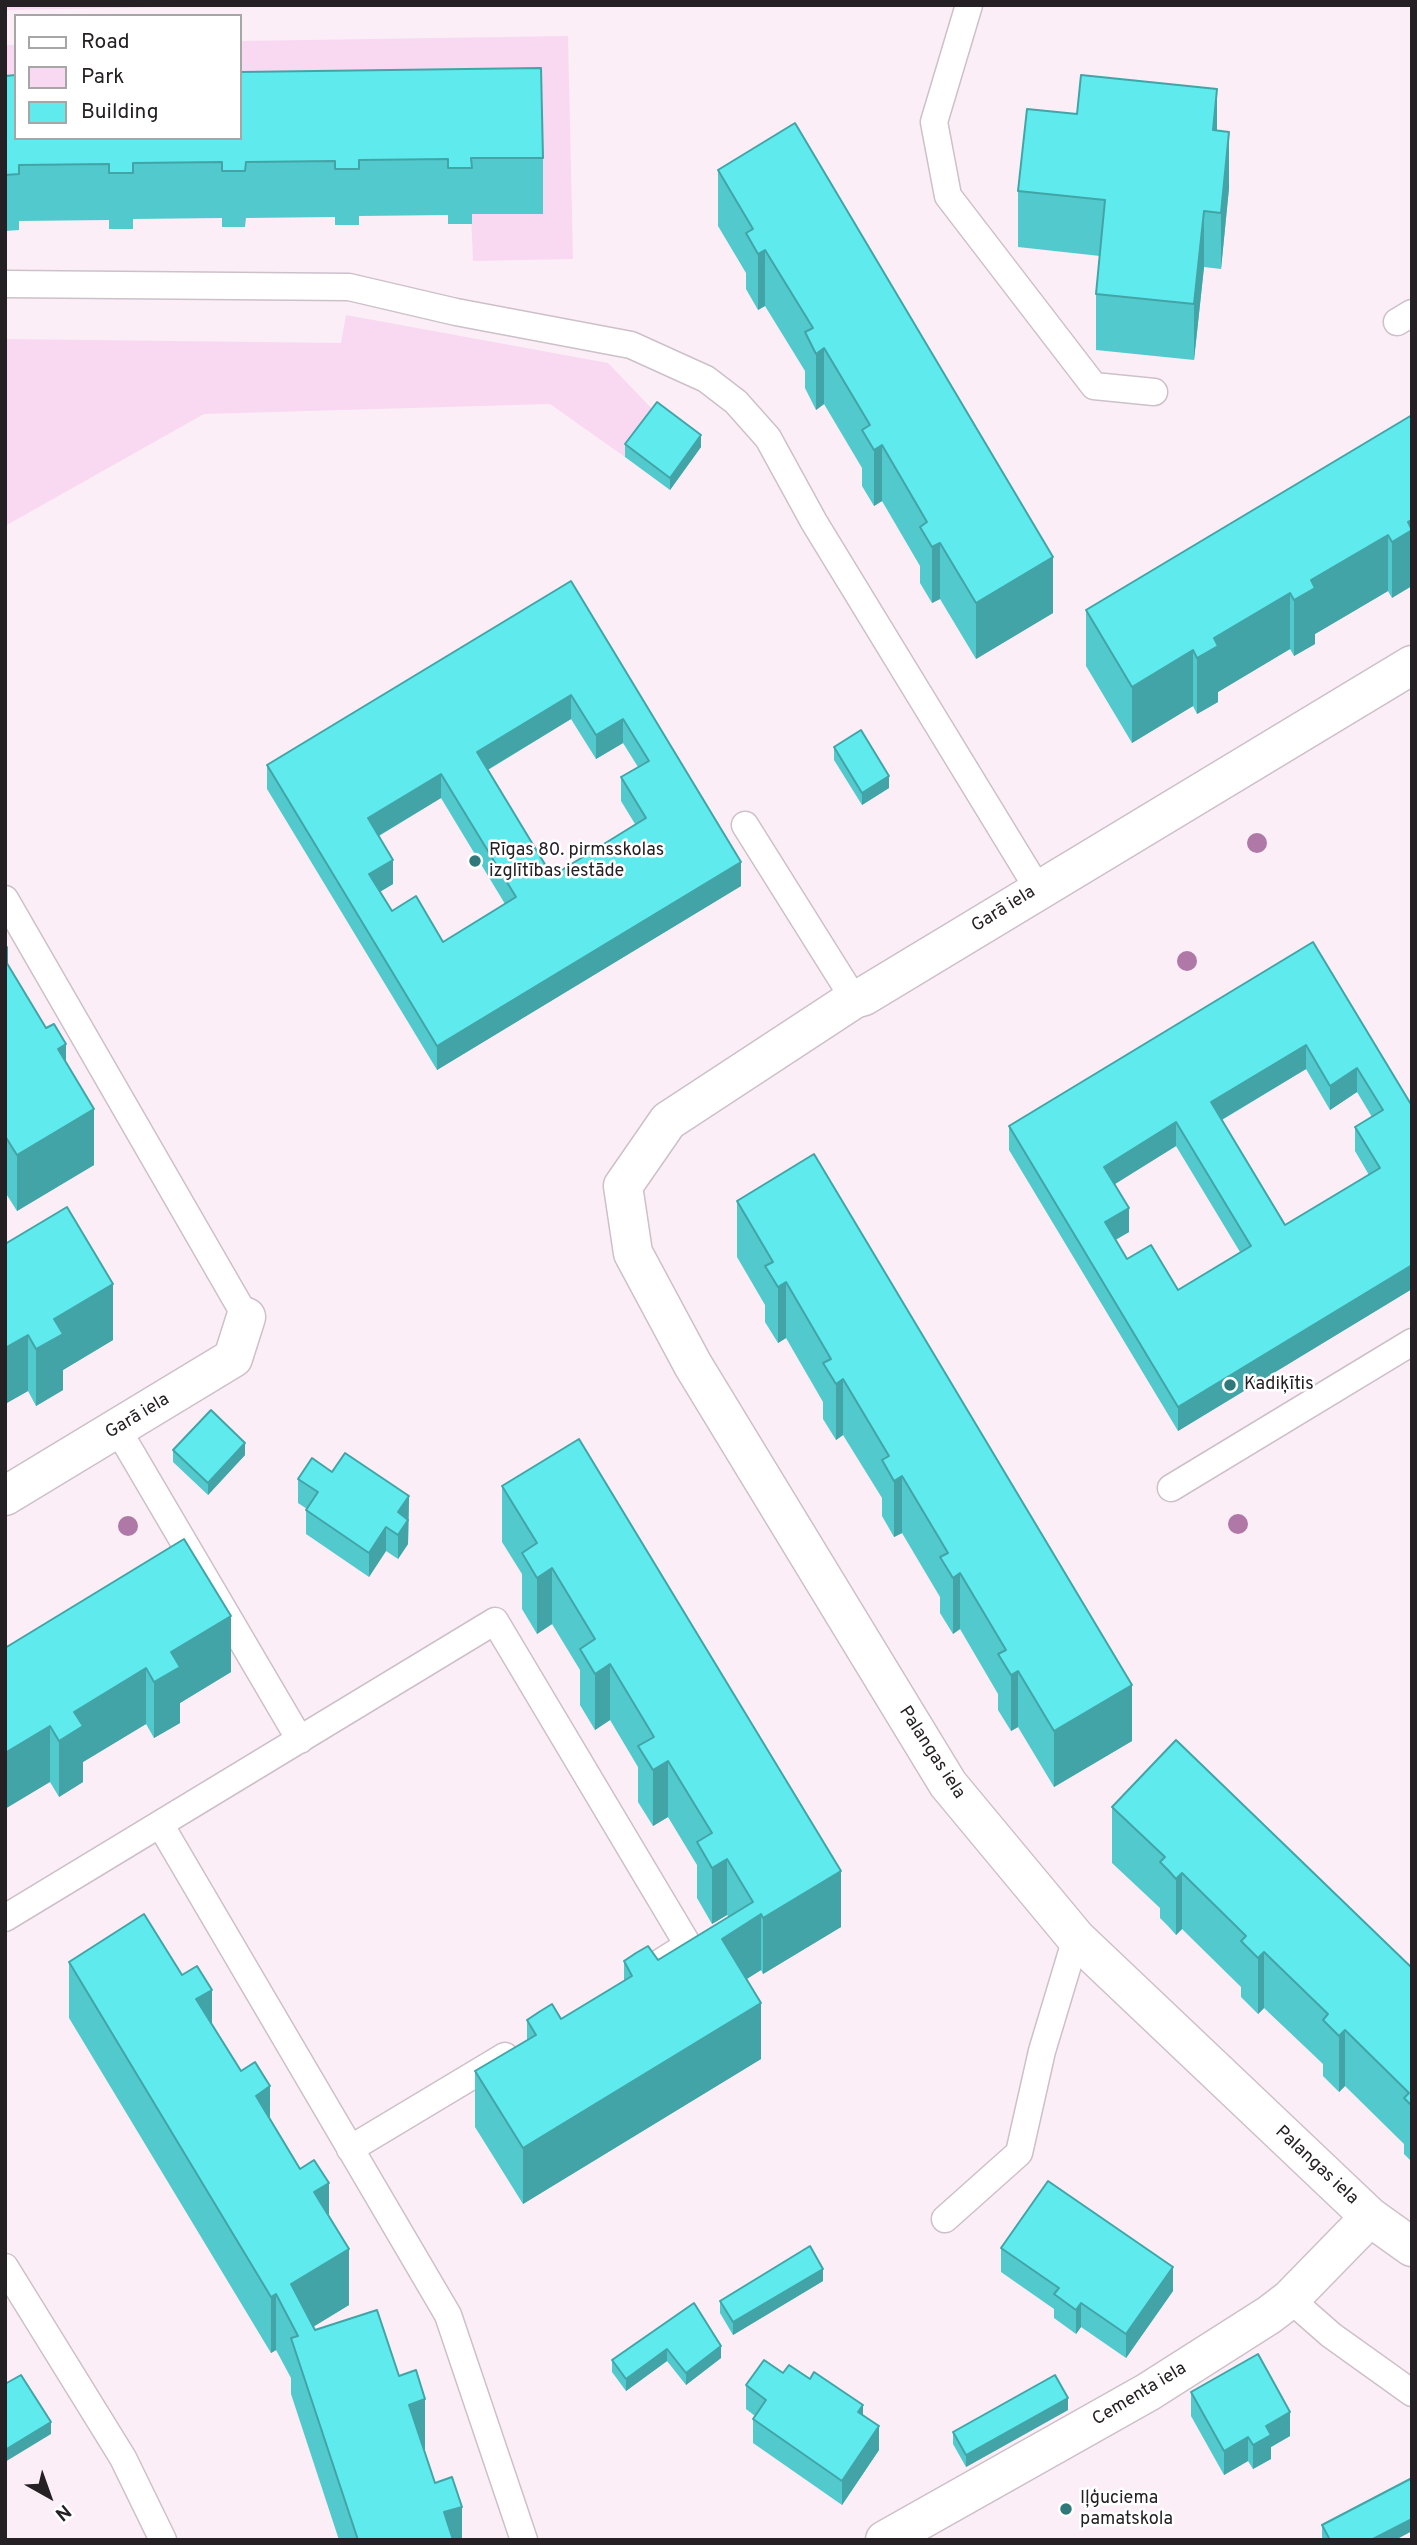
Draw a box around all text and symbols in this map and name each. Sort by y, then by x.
legend [14,14,242,140]
text: Road [81,29,130,56]
text: Park [81,64,124,91]
text: Building [81,99,159,126]
place label: Rīgas 80. pirmsskolas izglītības iestāde [489,840,664,882]
marker: Rīgas 80. pirmsskolas izglītības iestāde [467,853,483,869]
street label: Garā iela [968,882,1040,938]
place label: Kadiķītis [1244,1374,1314,1396]
marker: Kadiķītis [1222,1377,1238,1393]
street label: Garā iela [102,1389,174,1445]
street label: Palangas iela [893,1703,969,1803]
street label: Palangas iela [1270,2122,1362,2210]
street label: Cementa iela [1089,2359,1191,2431]
north arrow [14,2461,84,2531]
place label: Iļģuciema pamatskola [1080,2488,1173,2530]
text: N [50,2499,75,2526]
marker: Iļģuciema pamatskola [1058,2501,1074,2517]

